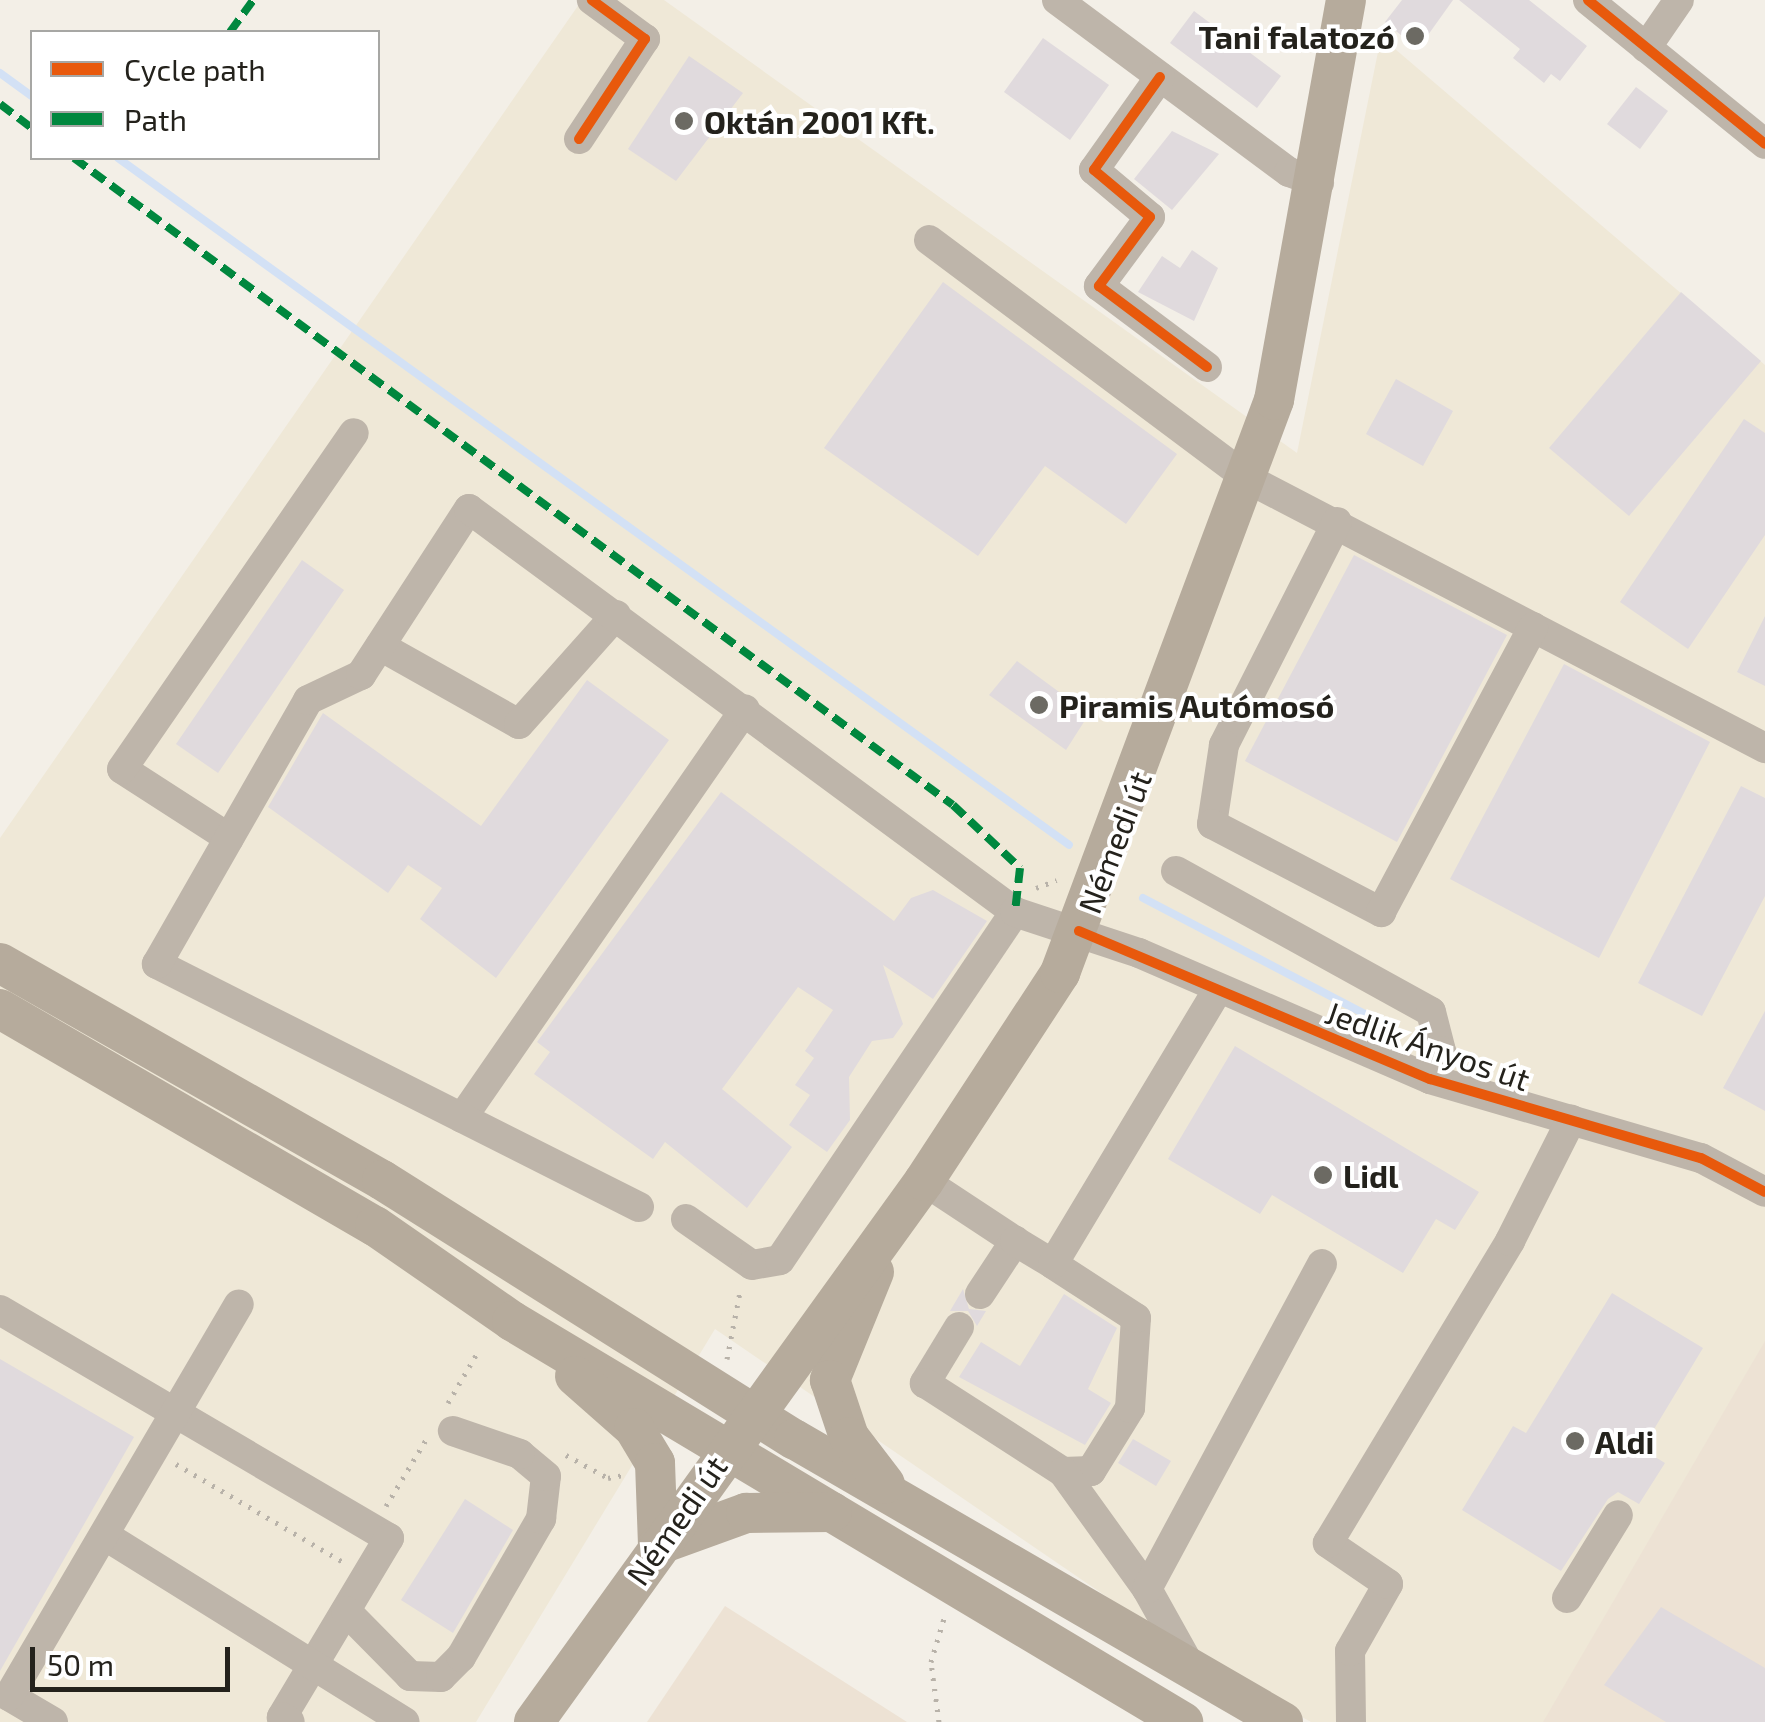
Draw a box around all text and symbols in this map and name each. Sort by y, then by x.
place label: Tani falatozó [1198,17,1395,55]
marker: Tani falatozó [1404,25,1426,47]
legend [30,30,380,160]
text: Cycle path [124,51,266,87]
text: Path [124,101,187,137]
place label: Oktán 2001 Kft. [704,102,935,140]
marker: Oktán 2001 Kft. [673,110,695,132]
place label: Piramis Autómosó [1059,686,1335,724]
marker: Piramis Autómosó [1028,694,1050,716]
street label: Némedi út [1069,766,1159,918]
street label: Jedlik Ányos út [1320,992,1536,1098]
place label: Lidl [1343,1156,1399,1194]
marker: Lidl [1312,1164,1334,1186]
place label: Aldi [1595,1422,1654,1460]
marker: Aldi [1564,1430,1586,1452]
street label: Némedi út [618,1448,734,1592]
scale bar [35,1627,235,1689]
text: 50 m [47,1646,114,1682]

